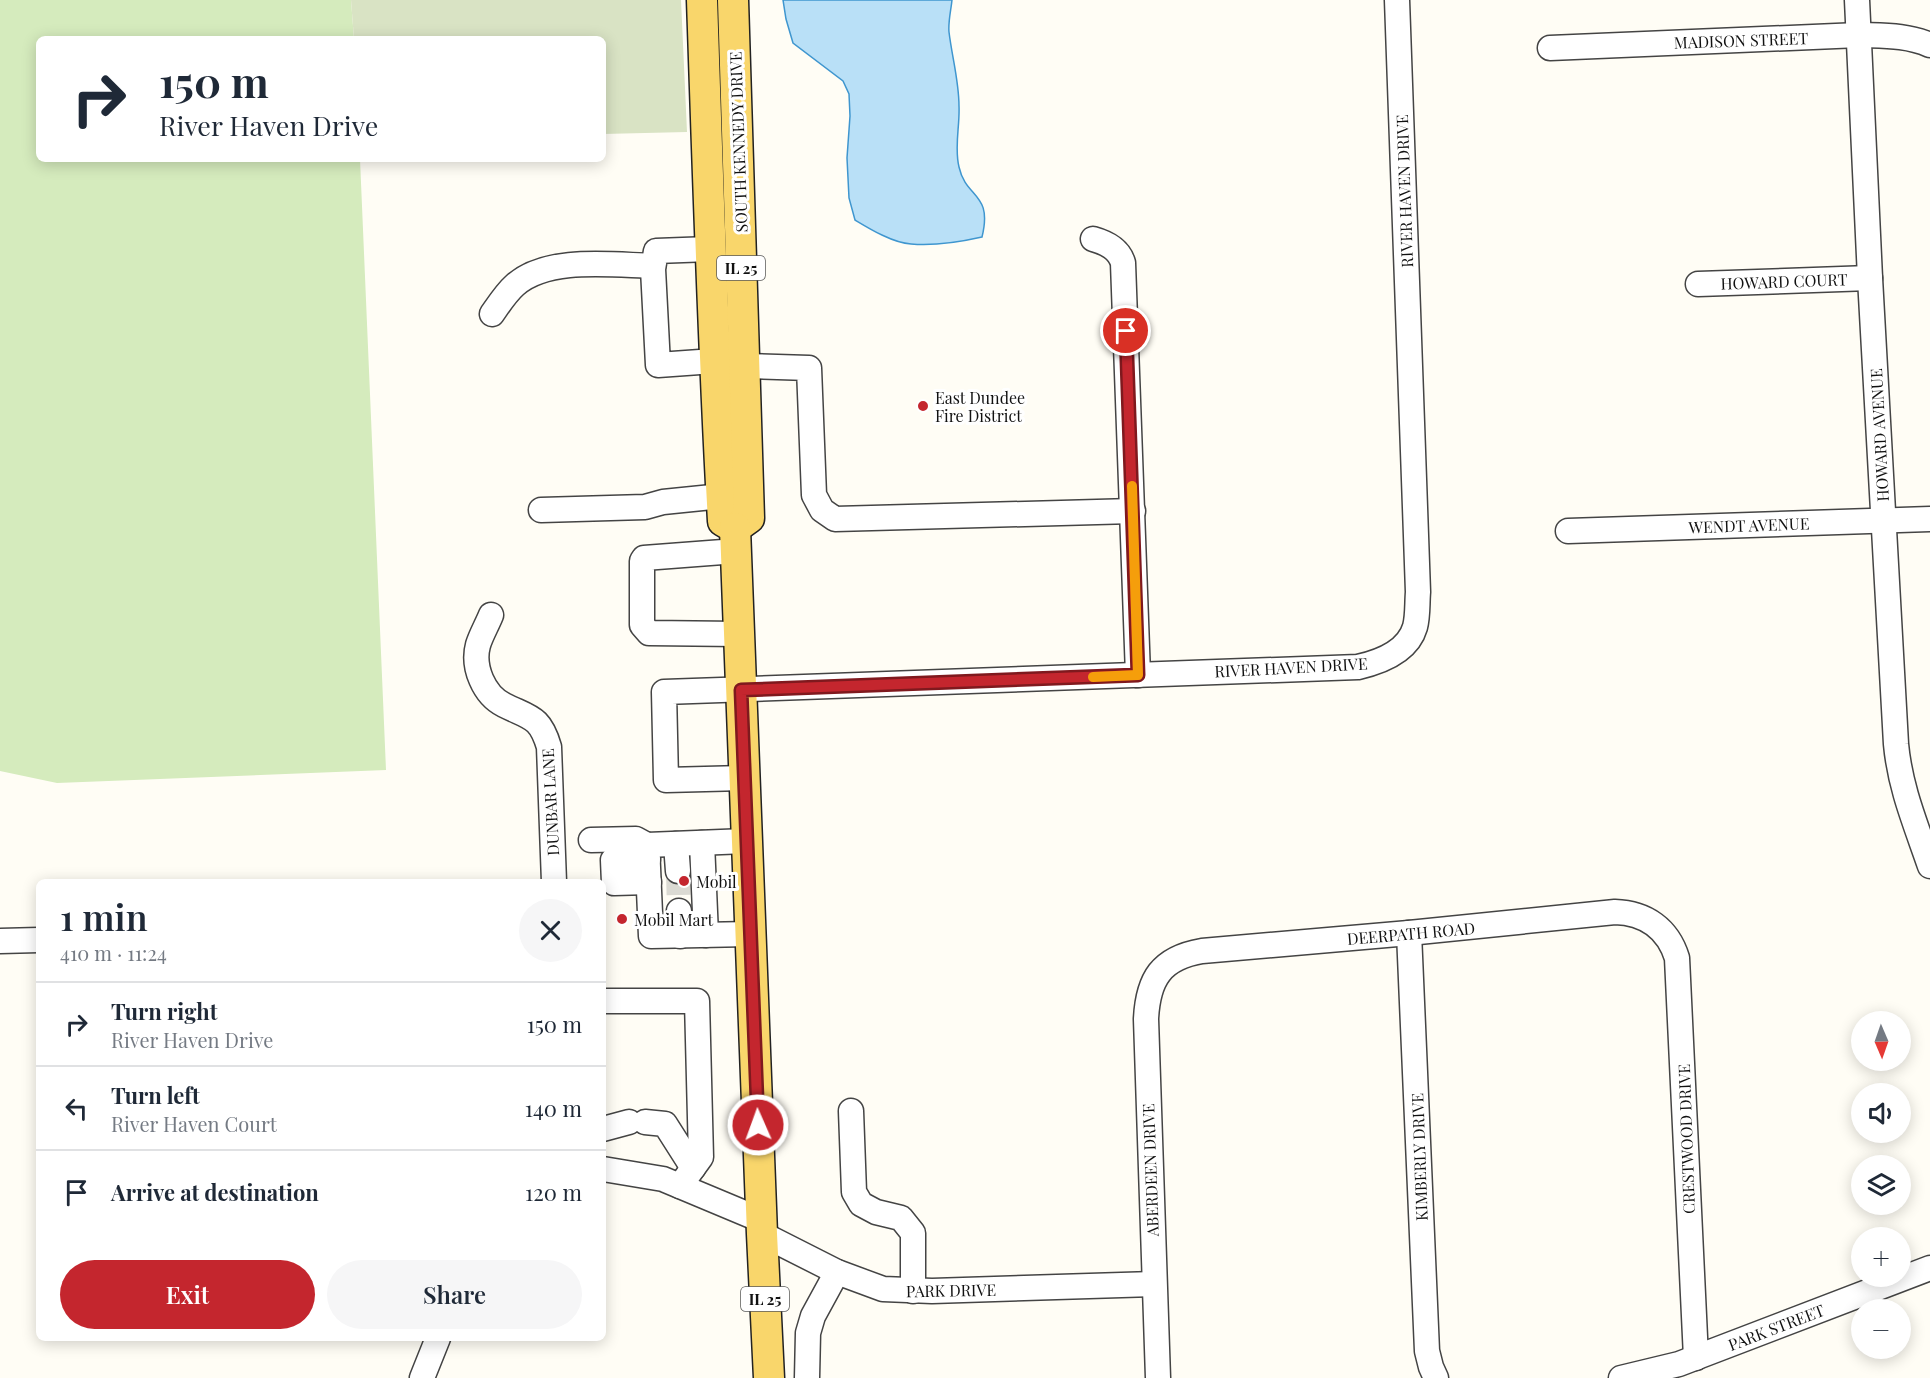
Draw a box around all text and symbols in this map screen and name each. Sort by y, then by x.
street label: MADISON STREET [1673,27,1809,53]
street label: SOUTH KENNEDY DRIVE [724,51,752,233]
text: 150 m [159,53,269,109]
icon: right [60,60,138,138]
text: River Haven Drive [159,107,378,143]
street label: RIVER HAVEN DRIVE [1391,114,1417,268]
road number: IL 25 [717,256,765,280]
street label: HOWARD COURT [1720,268,1848,294]
pin [1100,305,1151,356]
icon: arrive [1109,314,1142,347]
street label: HOWARD AVENUE [1865,368,1893,502]
place label: East Dundee Fire District [935,387,1025,426]
marker: East Dundee Fire District [916,399,930,413]
street label: WENDT AVENUE [1687,512,1810,538]
street label: RIVER HAVEN DRIVE [1214,653,1368,681]
street label: DUNBAR LANE [537,748,563,856]
place label: Mobil [696,871,737,892]
marker: Mobil [677,874,691,888]
text: 1 min [60,892,148,940]
button: close [519,899,582,962]
place label: Mobil Mart [634,909,714,930]
marker: Mobil Mart [615,912,629,926]
street label: DEERPATH ROAD [1346,917,1476,949]
text: 410 m · 11:24 [60,939,167,966]
text: Turn right [111,996,217,1026]
icon: right [60,1008,93,1041]
text: 150 m [527,1009,582,1039]
north arrow [1851,1011,1911,1071]
map controls [1851,1011,1911,1359]
text: River Haven Drive [111,1026,273,1053]
street label: CRESTWOOD DRIVE [1673,1064,1699,1214]
text: Turn left [111,1080,200,1110]
button: sound [1851,1083,1911,1143]
icon: left [60,1092,93,1125]
text: 140 m [525,1093,582,1123]
position arrow [726,1093,790,1157]
street label: KIMBERLY DRIVE [1406,1093,1432,1221]
street label: ABERDEEN DRIVE [1137,1103,1163,1238]
text: River Haven Court [111,1110,277,1137]
button: layers [1851,1155,1911,1215]
icon: arrive [60,1176,93,1209]
text: Arrive at destination [111,1177,319,1207]
text: 120 m [525,1177,582,1207]
button: + [1851,1227,1911,1287]
button: Exit [60,1260,315,1329]
button: Share [327,1260,582,1329]
street label: PARK DRIVE [906,1279,996,1301]
road number: IL 25 [741,1287,789,1311]
street label: PARK STREET [1725,1299,1827,1355]
button: − [1851,1299,1911,1359]

